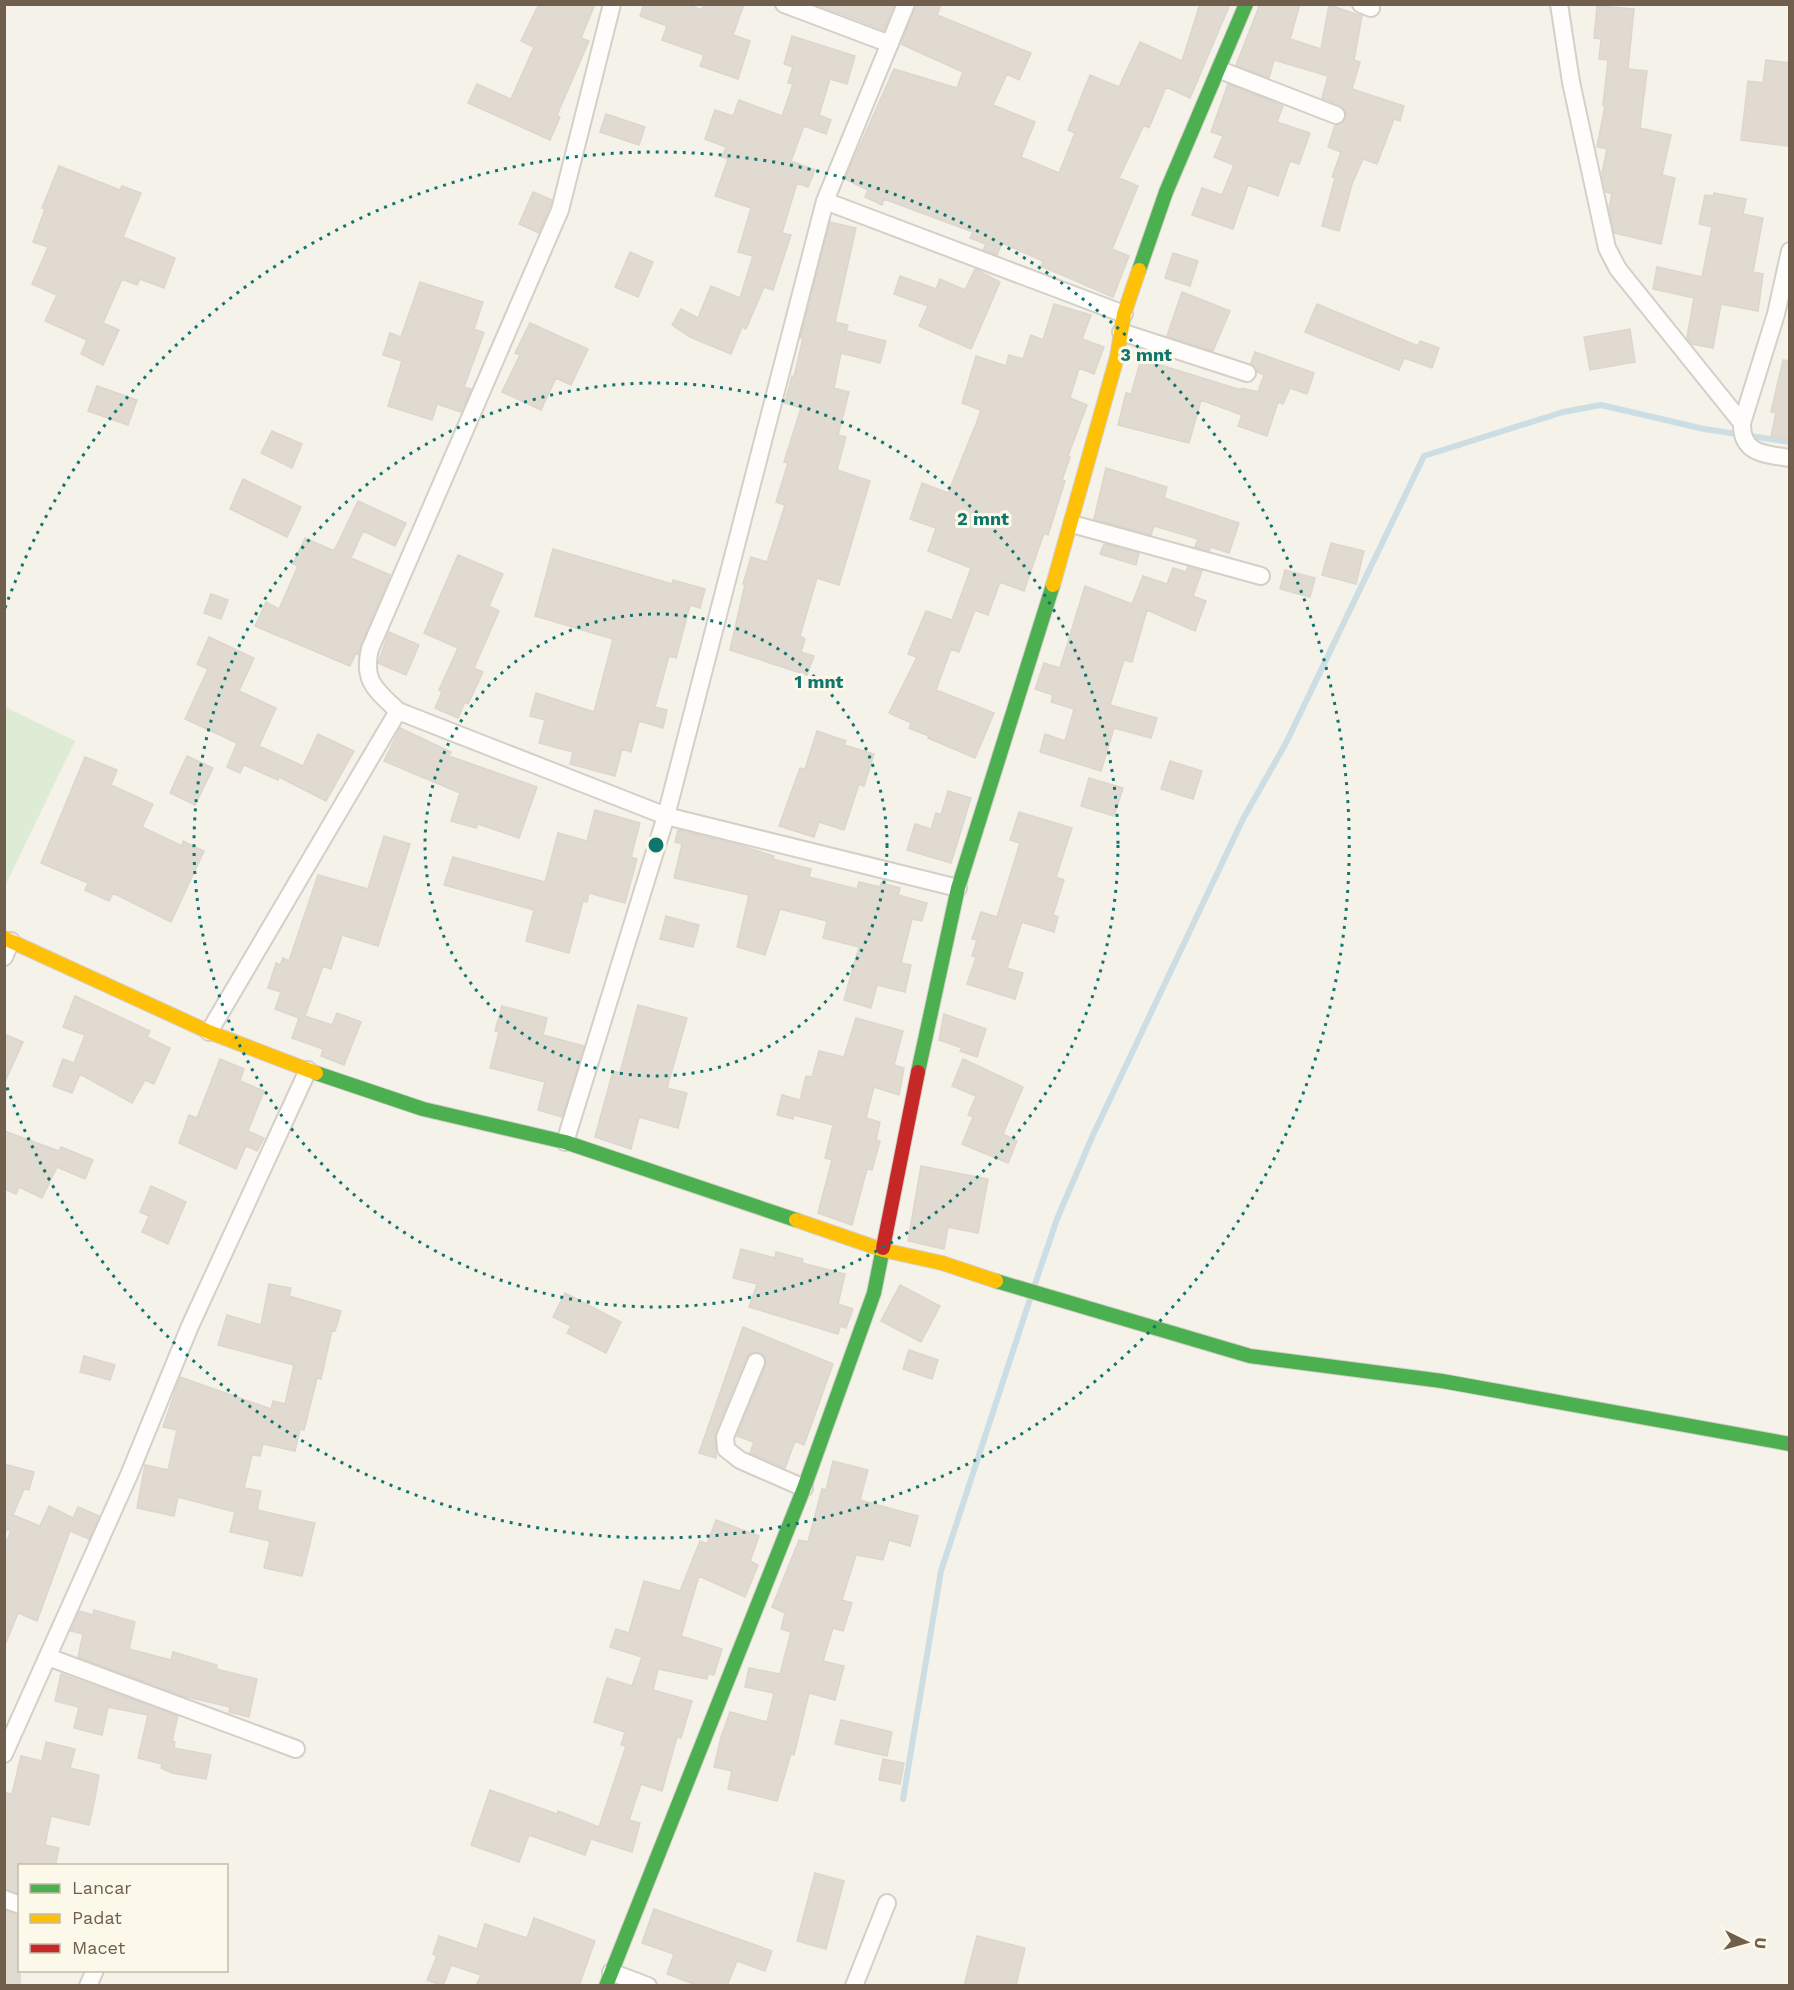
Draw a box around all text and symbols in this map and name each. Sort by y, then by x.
text: 3 mnt [1120,344,1172,365]
text: 2 mnt [957,508,1009,529]
text: 1 mnt [795,671,844,692]
centre of rings [646,835,666,855]
legend [18,1864,228,1972]
text: Lancar [72,1877,132,1898]
text: Padat [72,1907,122,1928]
north arrow [1716,1912,1776,1972]
text: Macet [72,1937,126,1958]
text: U [1750,1937,1770,1950]

